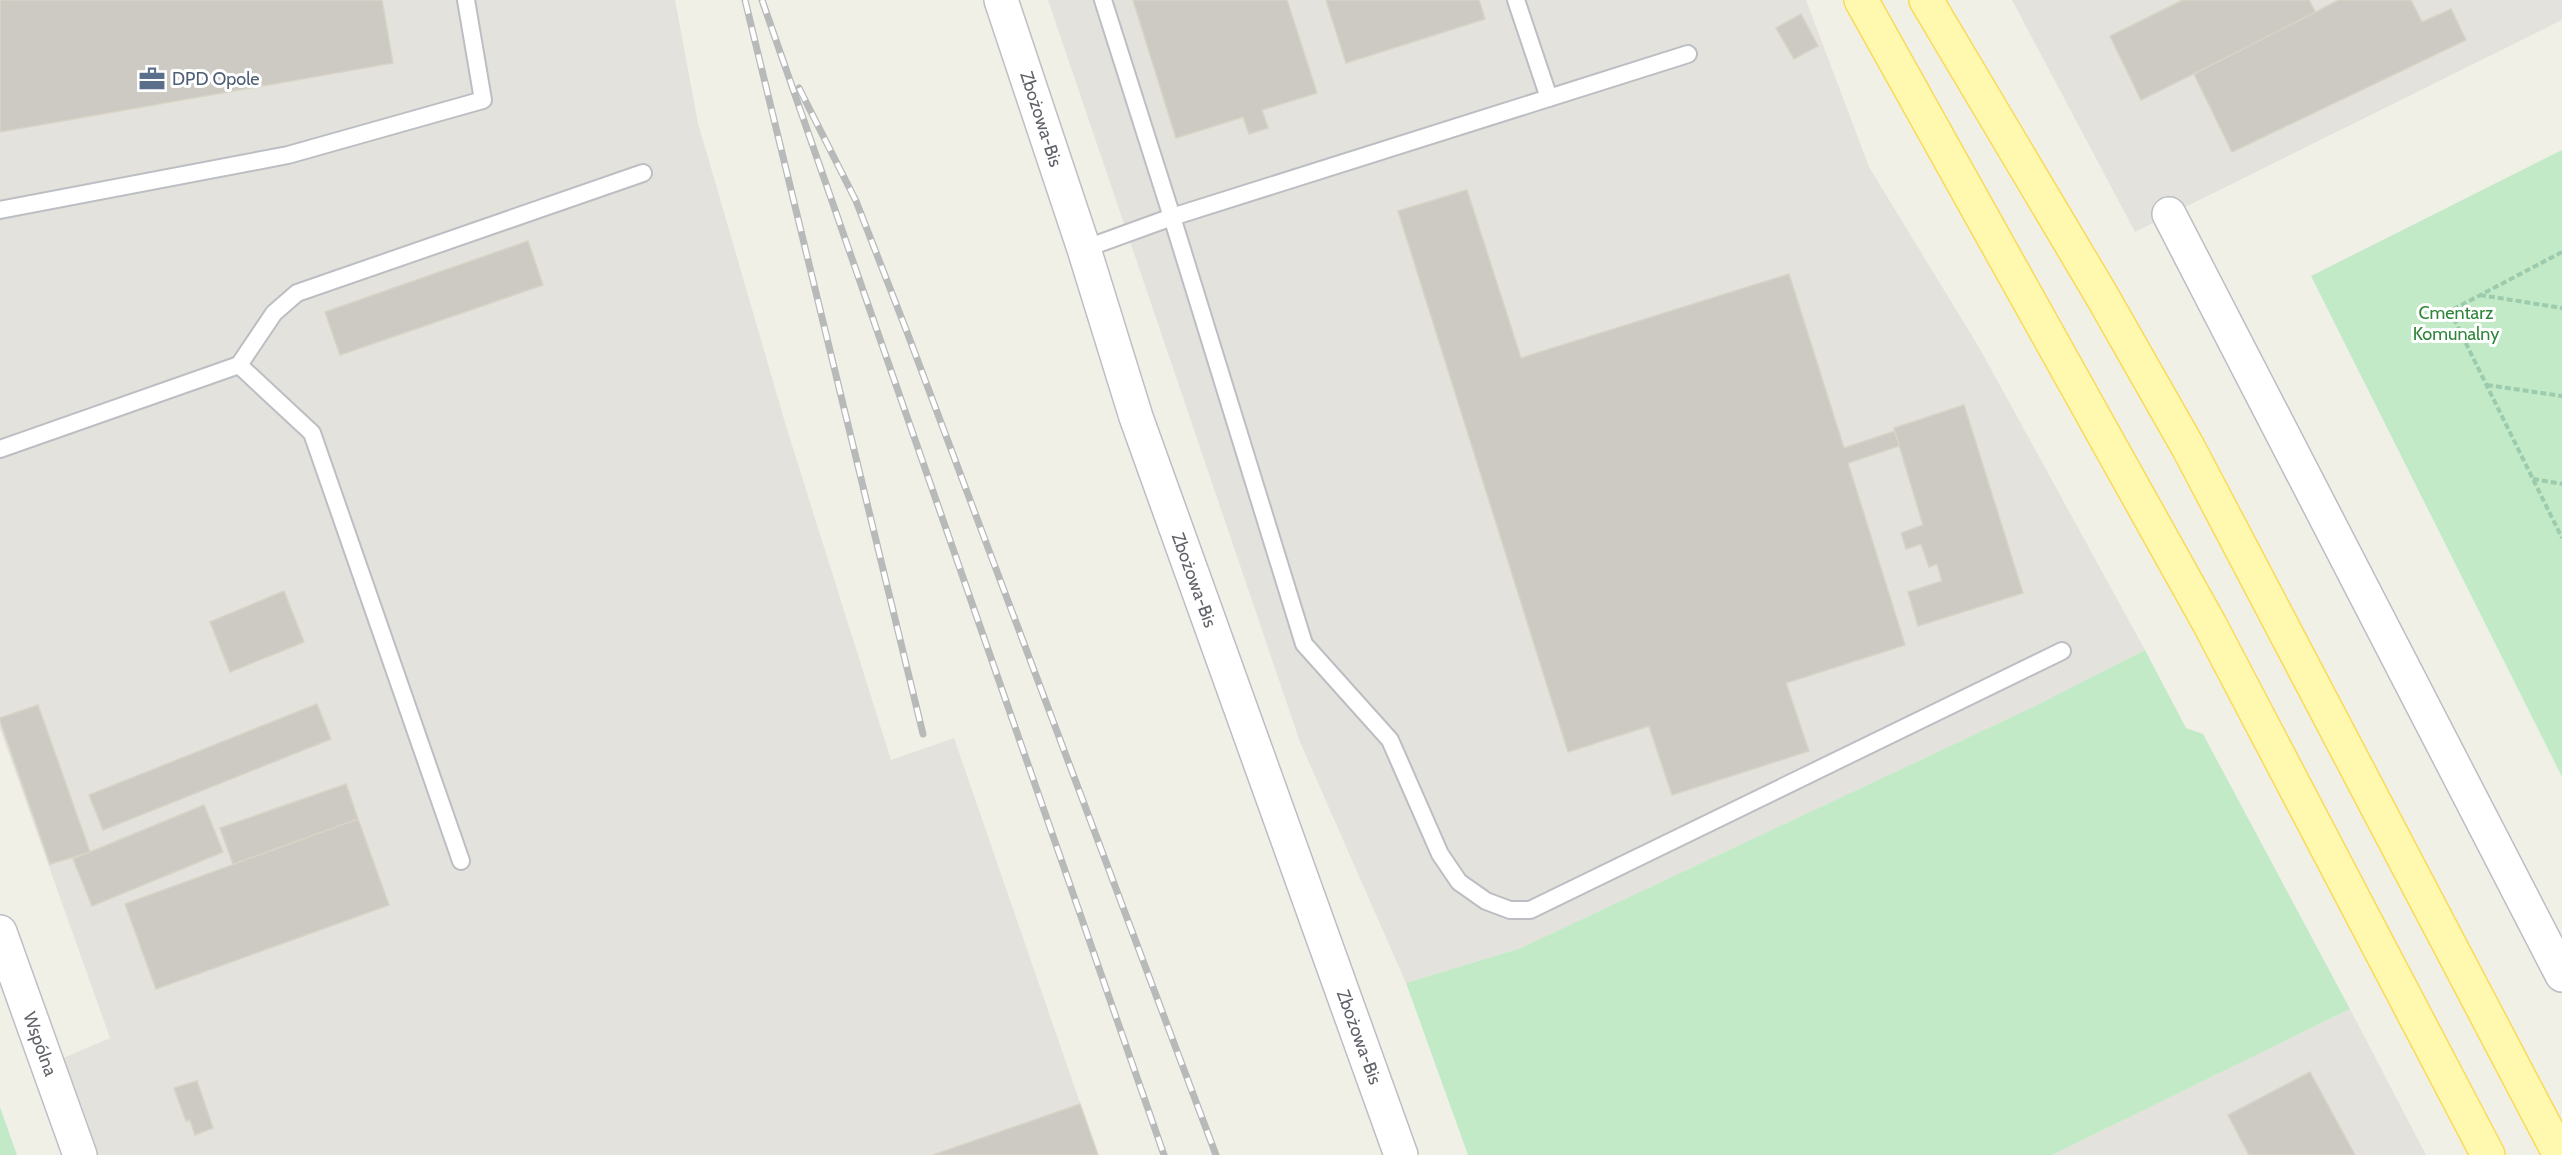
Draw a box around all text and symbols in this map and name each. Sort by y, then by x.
office icon: DPD Opole [137,64,167,94]
place label: DPD Opole [172,68,260,90]
street label: Zbożowa-Bis [1015,68,1067,170]
park label: Cmentarz Komunalny [2413,302,2499,345]
street label: Zbożowa-Bis [1167,530,1221,630]
street label: Zbożowa-Bis [1332,987,1386,1087]
street label: Wspólna [18,1009,62,1079]

